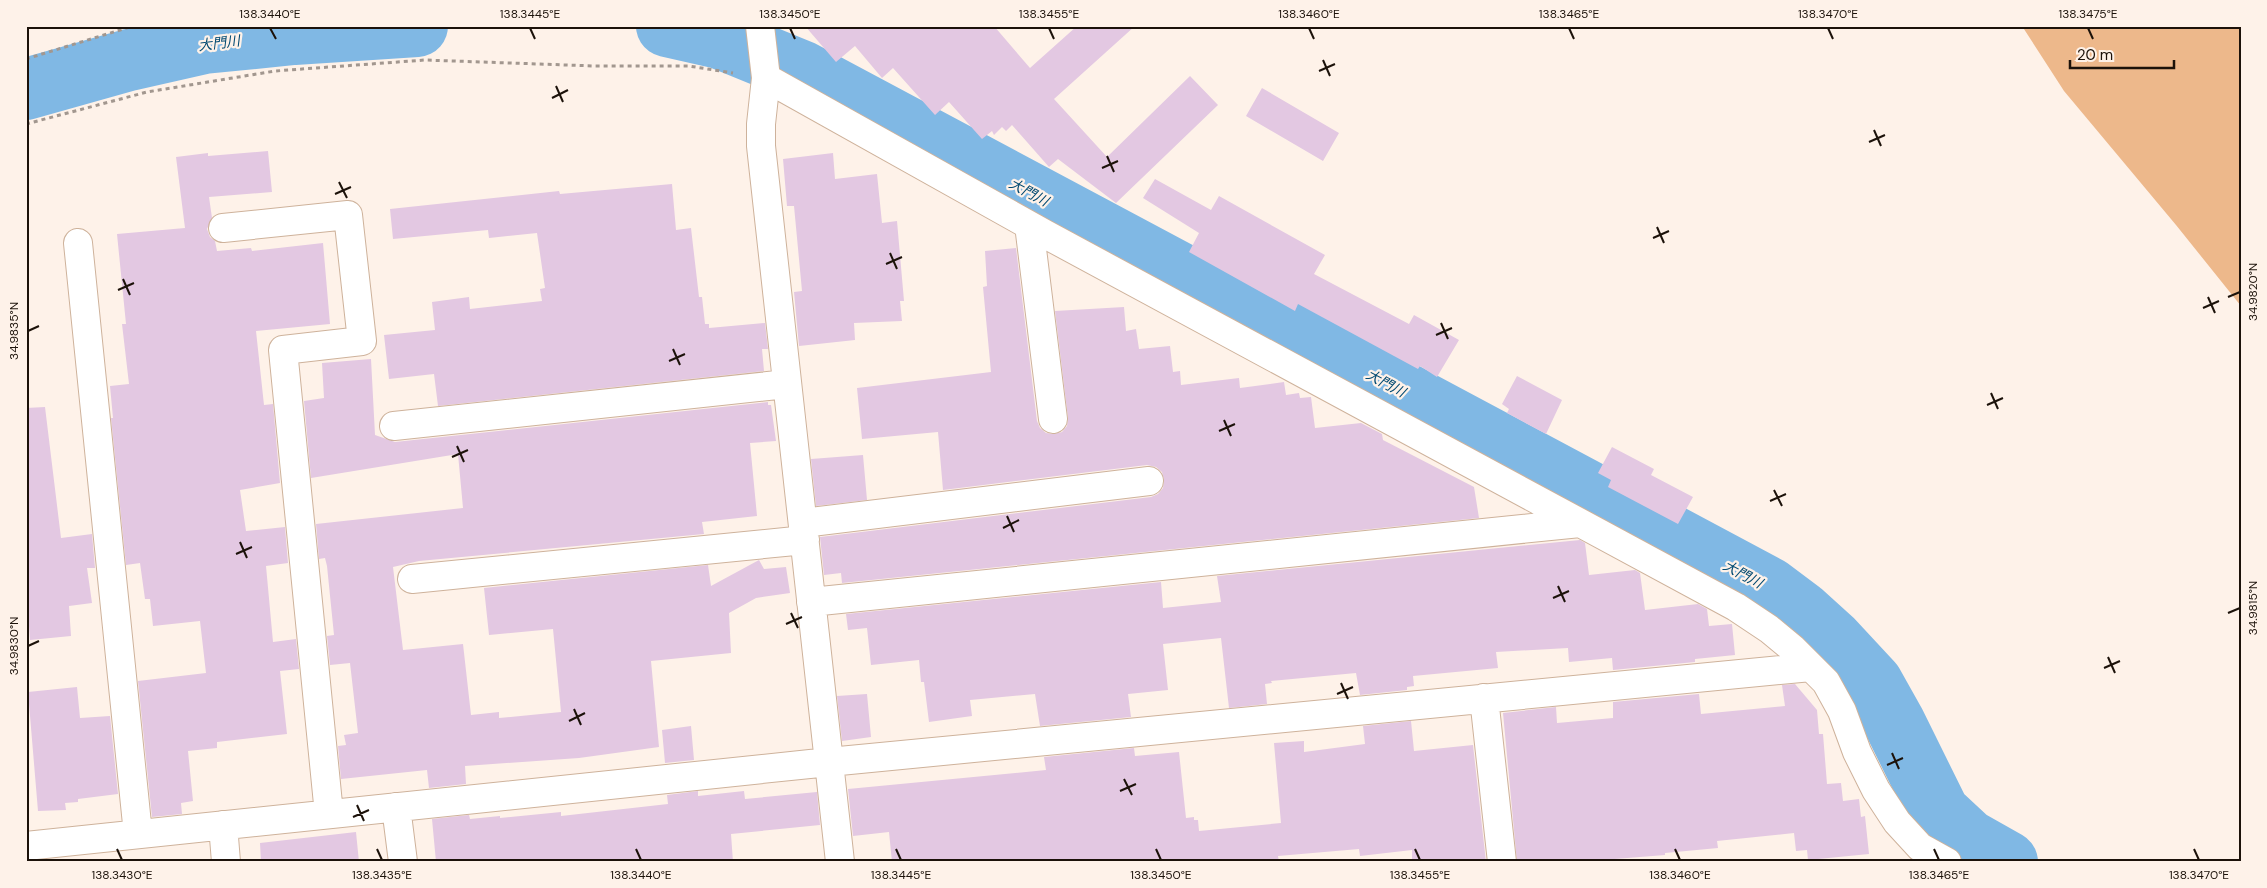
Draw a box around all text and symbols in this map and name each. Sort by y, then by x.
text: 138.3440°E [239,6,301,22]
text: 138.3445°E [500,6,560,22]
text: 138.3450°E [759,6,821,22]
text: 138.3455°E [1019,6,1079,22]
text: 138.3460°E [1278,6,1340,22]
text: 138.3465°E [1539,6,1599,22]
text: 138.3470°E [1798,6,1858,22]
text: 138.3475°E [2058,6,2118,22]
water label: 大門川 [197,31,243,54]
scale bar [2070,38,2173,70]
text: 20 m [2077,45,2113,65]
water label: 大門川 [1006,174,1054,211]
text: 34.9820°N [2245,263,2261,321]
text: 34.9835°N [6,302,22,360]
water label: 大門川 [1363,365,1411,402]
water label: 大門川 [1720,556,1768,593]
text: 34.9815°N [2245,581,2261,635]
text: 34.9830°N [6,617,22,675]
text: 138.3430°E [91,867,153,883]
text: 138.3435°E [352,867,412,883]
text: 138.3440°E [610,867,672,883]
text: 138.3445°E [871,867,931,883]
text: 138.3450°E [1130,867,1192,883]
text: 138.3455°E [1390,867,1450,883]
text: 138.3460°E [1649,867,1711,883]
text: 138.3465°E [1909,867,1969,883]
text: 138.3470°E [2169,867,2229,883]

